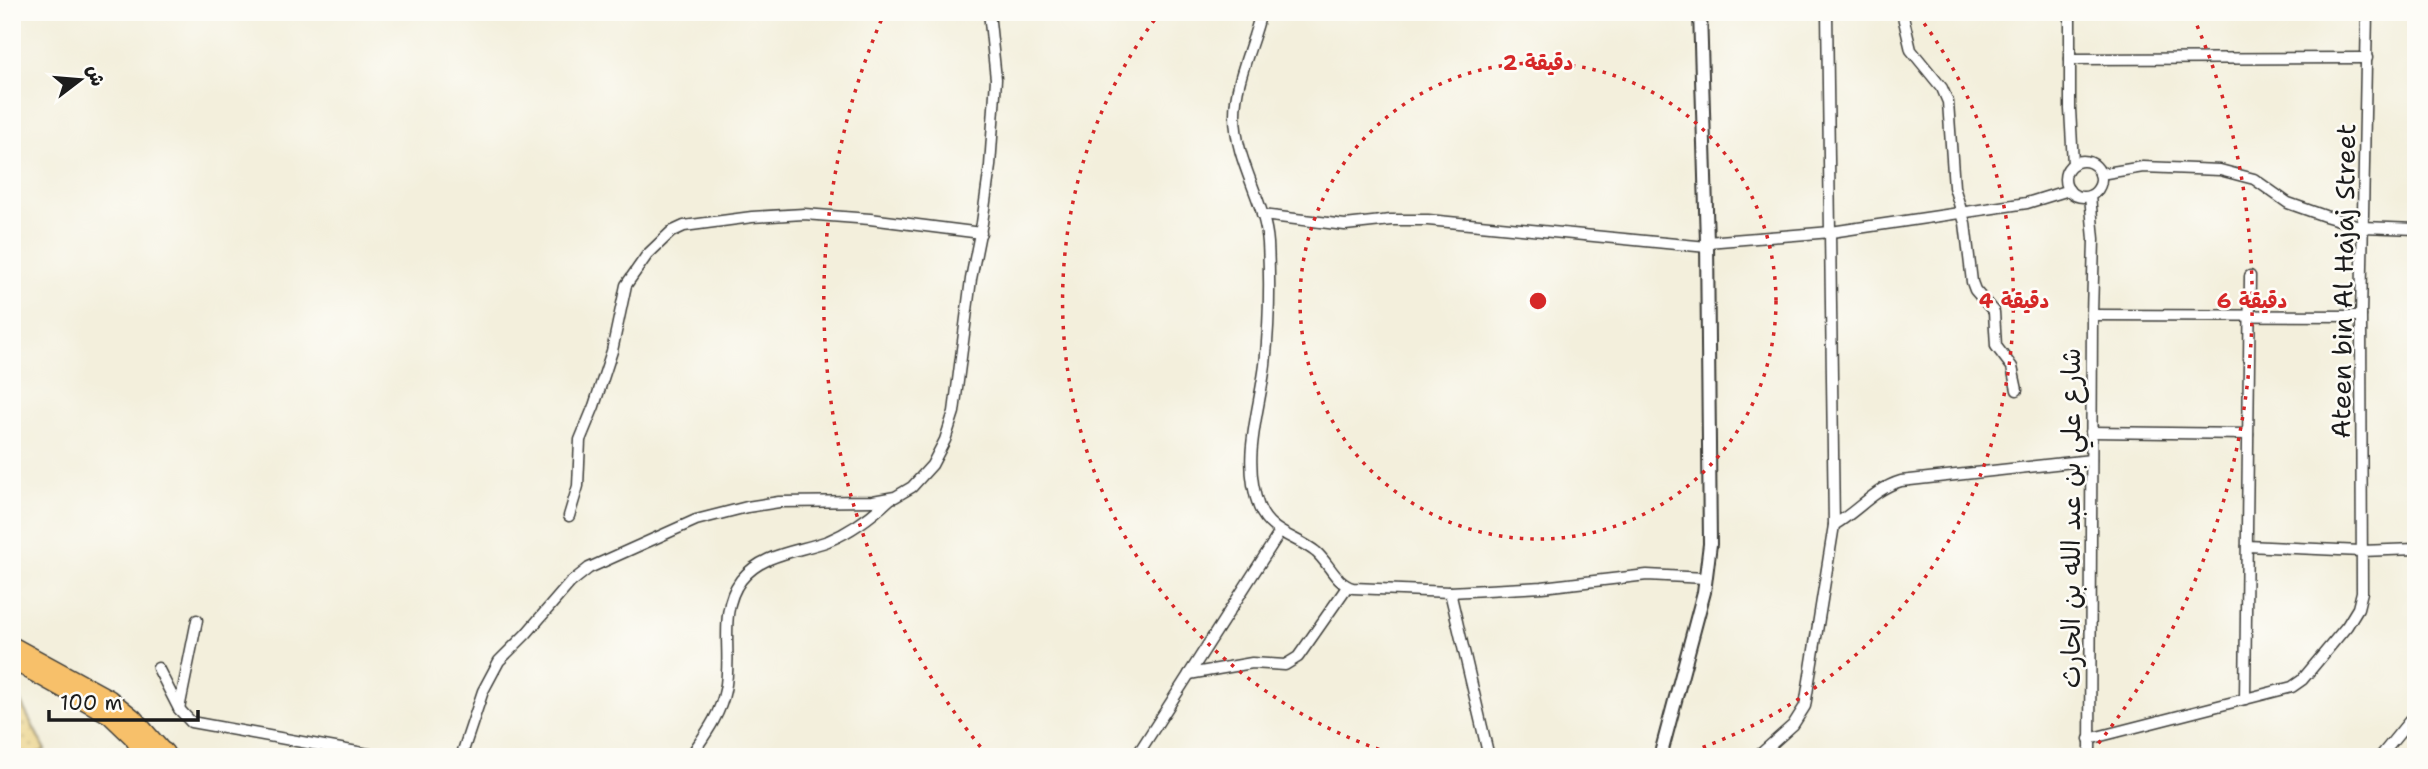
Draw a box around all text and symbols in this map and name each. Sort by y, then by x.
north arrow [46,46,116,116]
text: 2 دقيقة [1503,49,1573,77]
text: ش [81,62,111,89]
street label: Ateen bin Al Hajaj Street [2323,123,2363,439]
text: 4 دقيقة [1979,287,2049,315]
text: 6 دقيقة [2217,287,2287,315]
centre of rings [1526,289,1550,313]
street label: شارع علي بن عبد الله بن الحارث [2053,348,2094,688]
scale bar [49,678,198,722]
text: 100 m [60,689,123,717]

